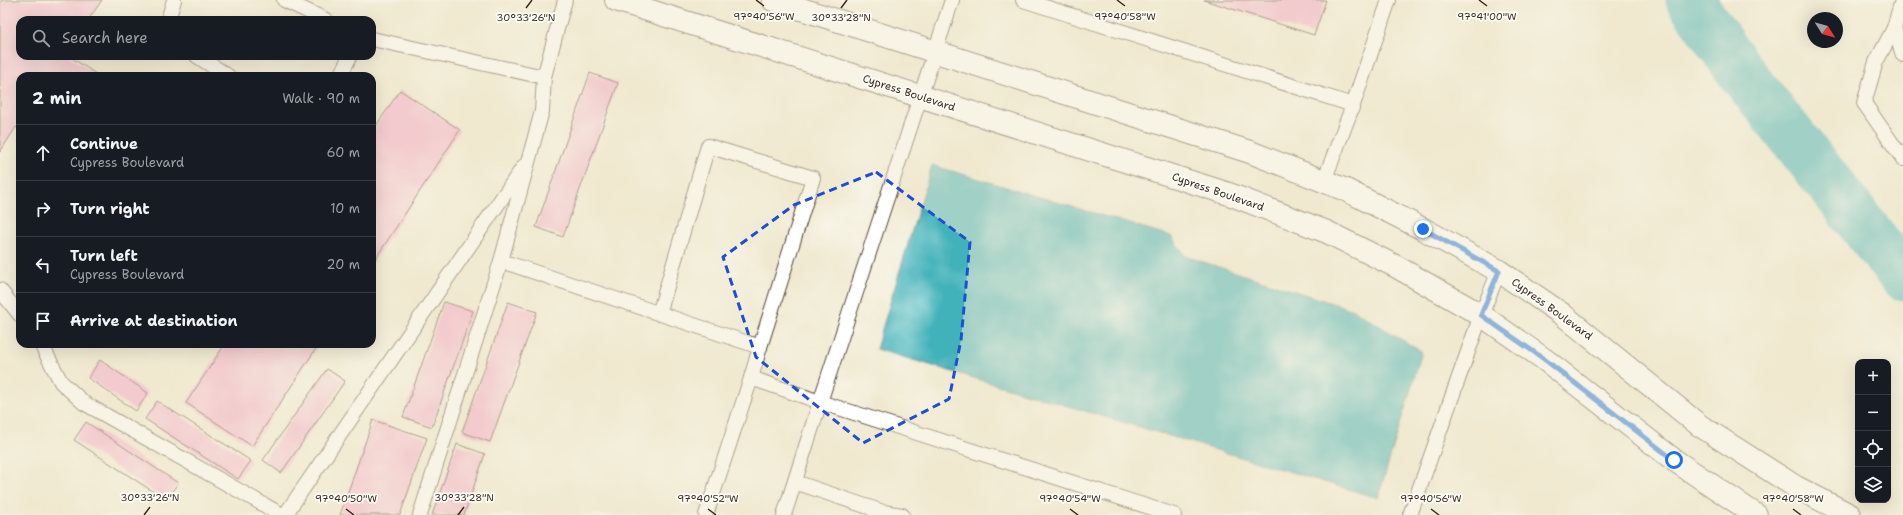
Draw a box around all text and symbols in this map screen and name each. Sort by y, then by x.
text: 97°40'56"W [733,10,795,23]
text: 97°40'58"W [1094,10,1156,23]
text: 97°41'00"W [1457,10,1517,23]
text: 30°33'26"N [497,11,555,24]
text: 30°33'28"N [811,11,871,24]
north arrow [1807,12,1843,48]
search box [16,16,376,60]
icon: search [30,27,52,49]
text: Search here [62,28,148,48]
street label: Cypress Boulevard [861,71,957,115]
text: 2 min [32,87,82,109]
text: Walk · 90 m [282,90,360,107]
text: Continue [70,134,138,154]
icon: ahead [32,142,54,164]
text: 60 m [327,144,360,161]
text: Cypress Boulevard [70,154,184,171]
street label: Cypress Boulevard [1170,169,1266,215]
icon: right [32,198,54,220]
text: Turn right [70,199,150,219]
text: 10 m [330,200,360,217]
route end [1414,220,1432,238]
text: Turn left [70,246,138,266]
icon: left [32,254,54,276]
text: 20 m [327,256,360,273]
text: Cypress Boulevard [70,266,184,283]
street label: Cypress Boulevard [1508,275,1596,344]
icon: arrive [32,310,54,332]
text: Arrive at destination [70,311,238,331]
map controls [1855,359,1891,503]
button: + [1855,359,1891,395]
button: − [1855,395,1891,431]
button: locate [1855,431,1891,467]
route start [1665,451,1683,469]
button: layers [1855,467,1891,503]
text: 30°33'26"N [121,491,179,504]
text: 30°33'28"N [434,491,494,504]
text: 97°40'50"W [315,492,377,505]
text: 97°40'52"W [677,492,739,505]
text: 97°40'54"W [1039,492,1101,505]
text: 97°40'56"W [1400,492,1462,505]
text: 97°40'58"W [1762,492,1824,505]

